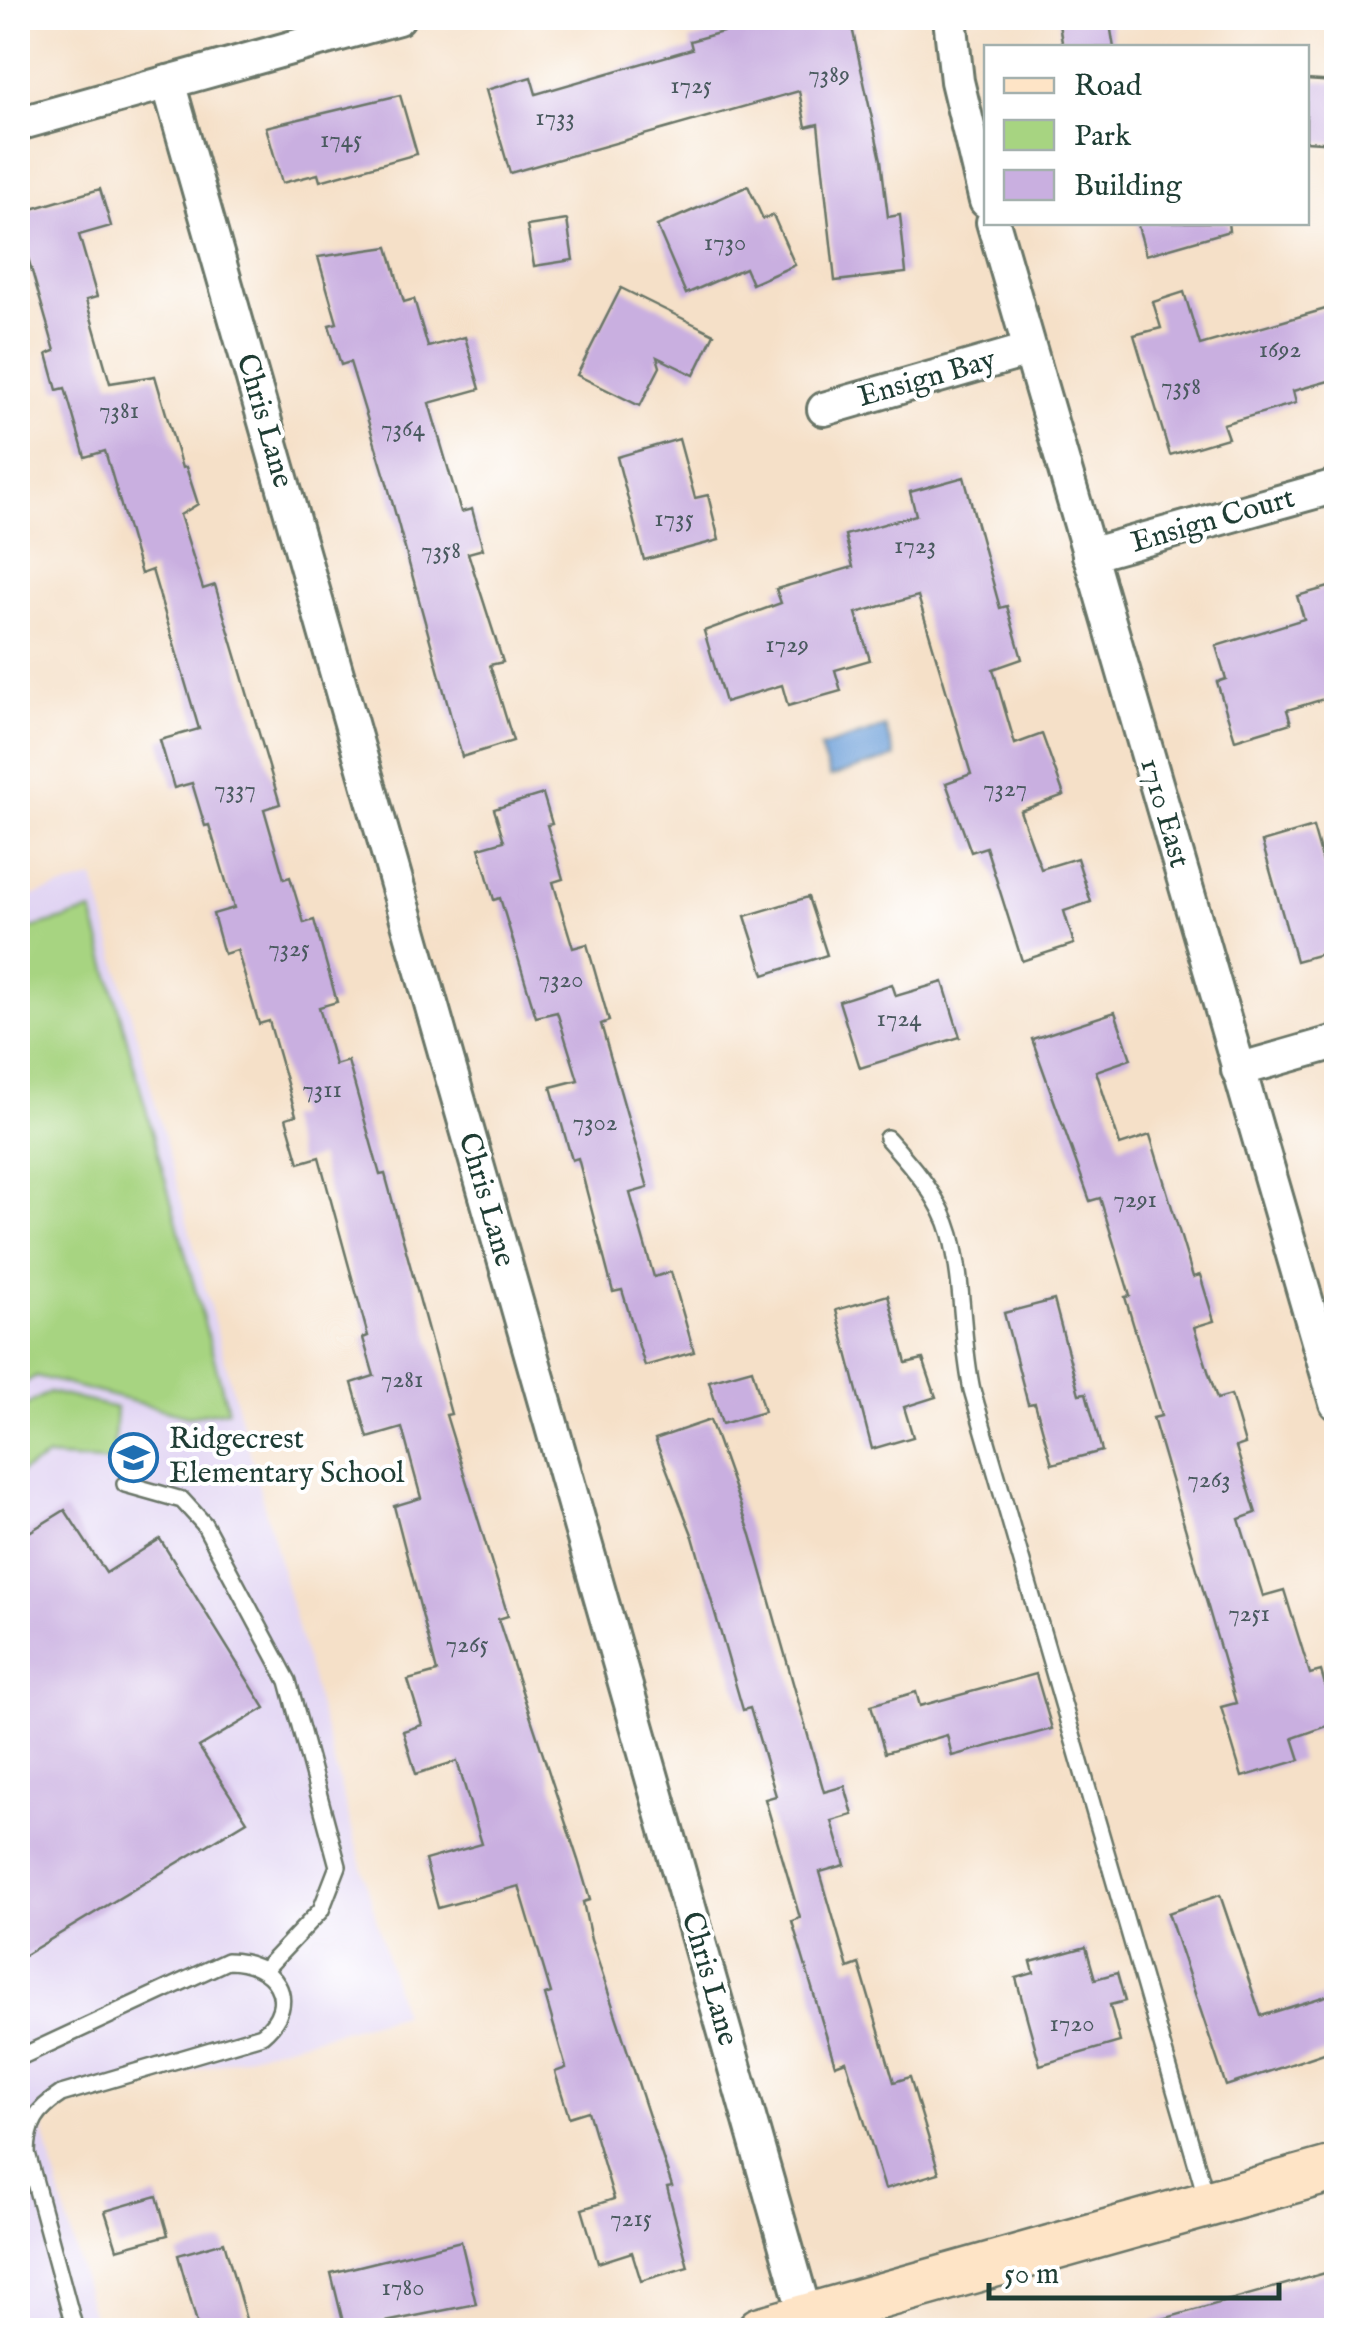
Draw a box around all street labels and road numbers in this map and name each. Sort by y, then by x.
street label: Ensign Bay [854,341,1000,417]
street label: Chris Lane [227,350,301,492]
street label: Ensign Court [1127,480,1299,562]
street label: 1710 East [1130,754,1198,872]
street label: Chris Lane [449,1129,523,1271]
street label: Chris Lane [672,1908,746,2050]

